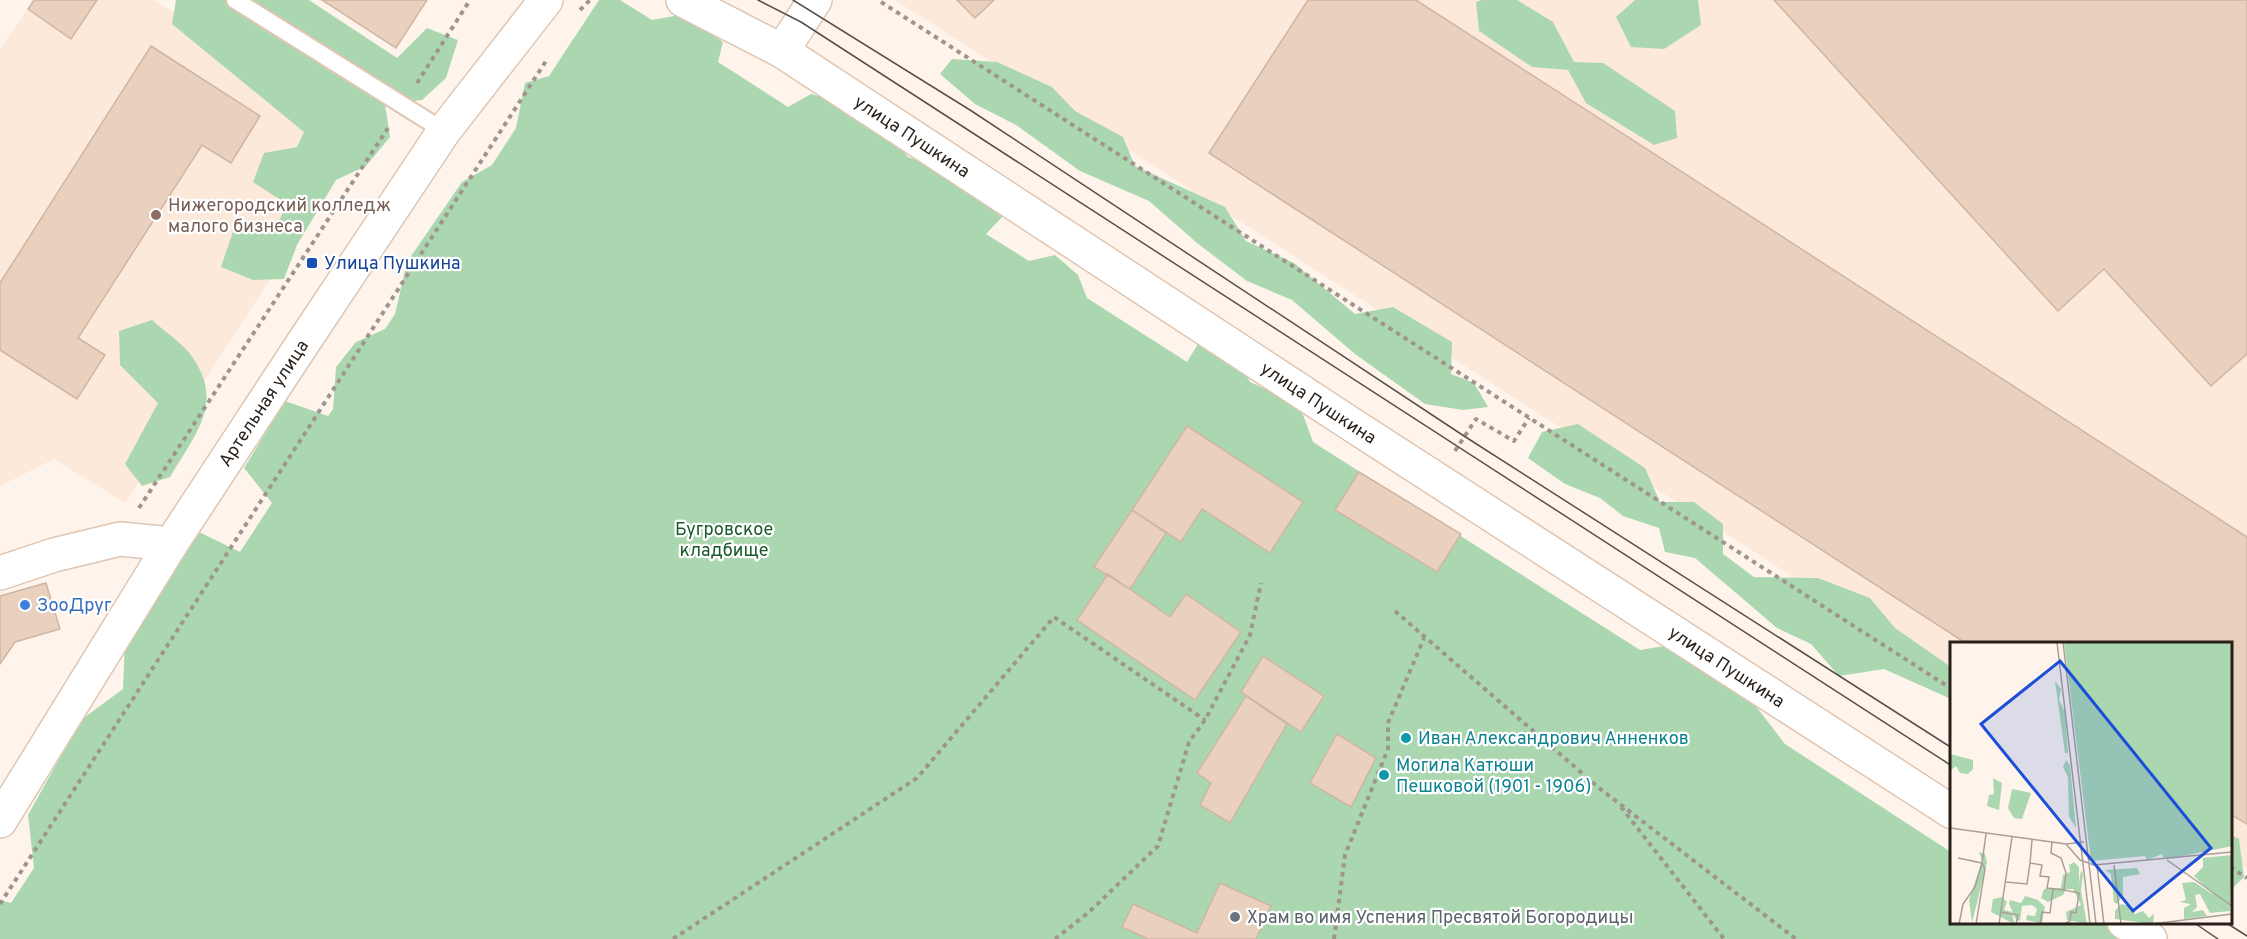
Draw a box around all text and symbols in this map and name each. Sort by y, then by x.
street label: улица Пушкина [849,91,974,184]
place label: Нижегородский колледж малого бизнеса [168,195,391,239]
marker: Нижегородский колледж малого бизнеса [149,208,163,222]
place label: Улица Пушкина [324,253,461,276]
marker: Улица Пушкина [305,256,319,270]
street label: Артельная улица [215,336,315,472]
street label: улица Пушкина [1255,358,1380,450]
park label: Бугровское кладбище [675,519,773,563]
place label: ЗооДруг [37,595,112,618]
marker: ЗооДруг [18,598,32,612]
street label: улица Пушкина [1663,622,1788,714]
inset map [1950,642,2232,924]
place label: Иван Александрович Анненков [1418,728,1689,751]
marker: Иван Александрович Анненков [1399,731,1413,745]
place label: Могила Катюши Пешковой (1901 - 1906) [1396,755,1591,799]
marker: Могила Катюши Пешковой (1901 - 1906) [1377,768,1391,782]
place label: Храм во имя Успения Пресвятой Богородицы [1247,907,1633,930]
marker: Храм во имя Успения Пресвятой Богородицы [1228,910,1242,924]

